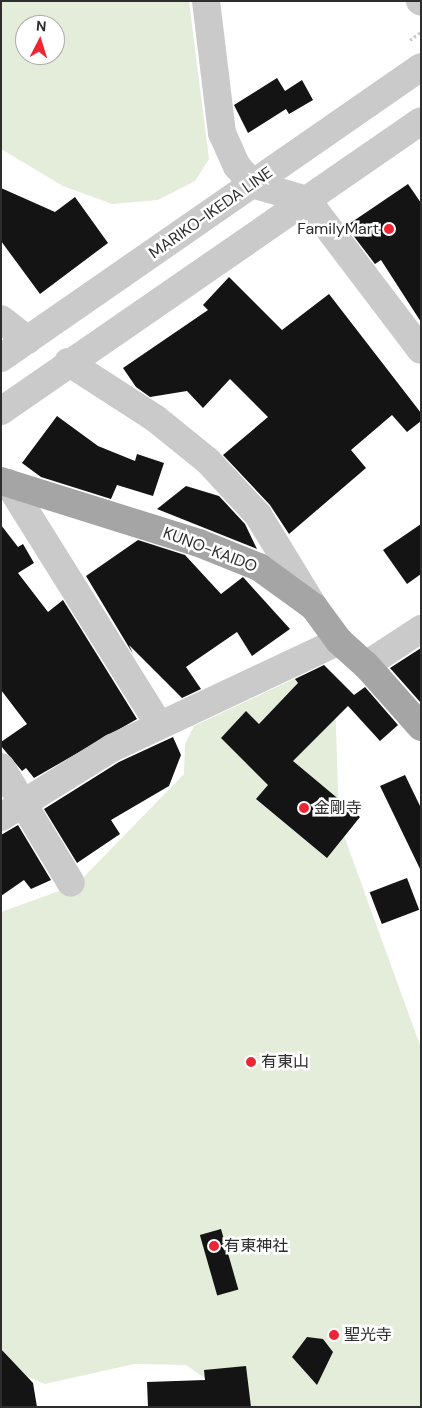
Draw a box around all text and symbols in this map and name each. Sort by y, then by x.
north arrow [15,15,65,65]
text: N [35,17,47,35]
street label: MARIKO-IKEDA LINE [145,163,277,263]
place label: FamilyMart [297,219,379,239]
marker: FamilyMart [383,223,395,235]
street label: KUNO-KAIDO [160,523,260,577]
place label: 金剛寺 [314,798,362,818]
marker: 金剛寺 [298,802,310,814]
place label: 有東山 [261,1052,309,1072]
marker: 有東山 [245,1056,257,1068]
place label: 有東神社 [224,1236,288,1256]
marker: 有東神社 [208,1240,220,1252]
place label: 聖光寺 [344,1325,392,1345]
marker: 聖光寺 [328,1329,340,1341]

